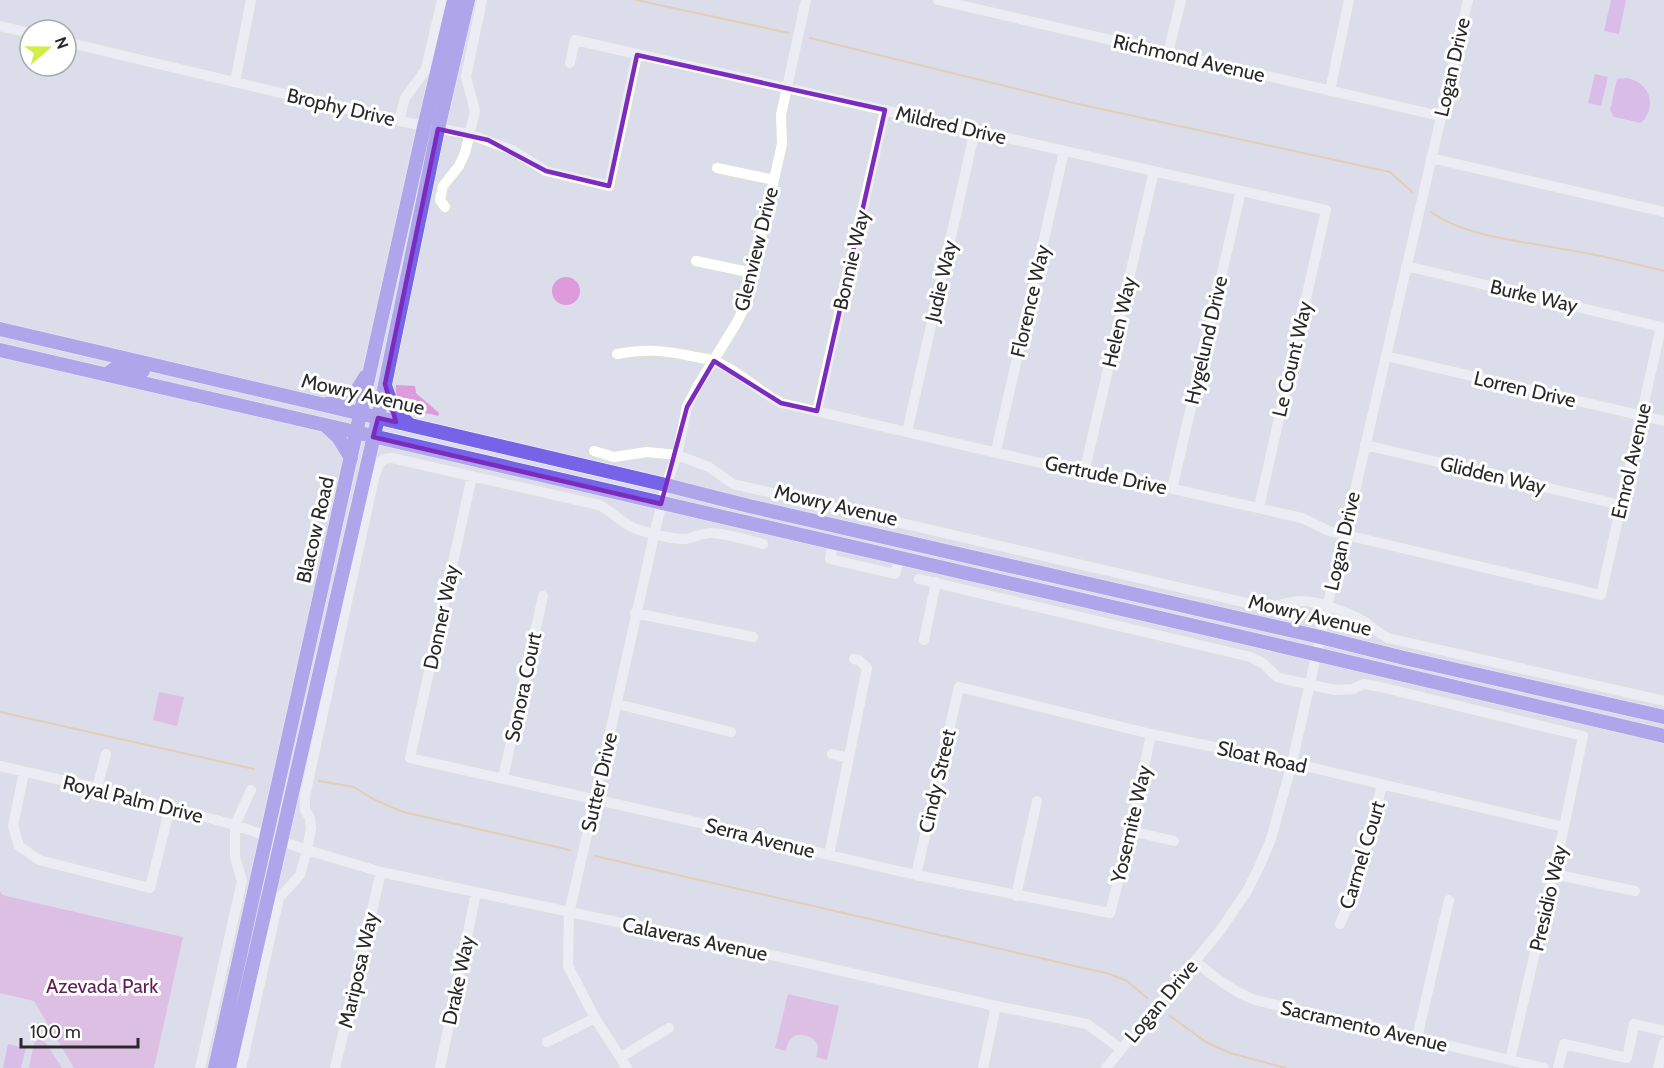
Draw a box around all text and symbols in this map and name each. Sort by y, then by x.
street label: Logan Drive [1429,15,1475,119]
north arrow [18,18,78,78]
street label: Richmond Avenue [1111,29,1267,87]
text: N [51,34,72,52]
street label: Brophy Drive [285,83,397,131]
street label: Mildred Drive [893,101,1009,149]
street label: Glenview Drive [729,184,783,314]
street label: Bonnie Way [828,208,874,312]
street label: Judie Way [920,238,962,325]
street label: Florence Way [1005,242,1055,360]
street label: Hygelund Drive [1180,273,1232,407]
street label: Helen Way [1097,274,1141,370]
street label: Burke Way [1488,274,1580,318]
street label: Le Count Way [1267,299,1317,419]
street label: Lorren Drive [1472,366,1578,412]
street label: Mowry Avenue [299,368,427,420]
street label: Emrol Avenue [1606,401,1656,521]
street label: Gertrude Drive [1043,450,1169,500]
street label: Glidden Way [1438,451,1548,499]
street label: Blacow Road [291,475,339,585]
street label: Mowry Avenue [772,479,900,531]
street label: Logan Drive [1319,489,1365,593]
street label: Donner Way [418,563,464,671]
street label: Mowry Avenue [1246,589,1374,641]
street label: Sonora Court [500,630,546,744]
street label: Cindy Street [913,727,961,835]
street label: Sutter Drive [576,730,622,834]
street label: Sloat Road [1215,736,1309,778]
street label: Yosemite Way [1106,763,1156,886]
street label: Royal Palm Drive [60,770,206,828]
street label: Carmel Court [1334,798,1390,912]
street label: Serra Avenue [703,813,817,863]
street label: Presidio Way [1524,843,1572,953]
street label: Mariposa Way [333,910,383,1030]
street label: Calaveras Avenue [620,912,770,966]
street label: Drake Way [437,933,479,1027]
street label: Logan Drive [1119,955,1203,1047]
park label: Azevada Park [46,974,158,998]
street label: Sacramento Avenue [1278,995,1450,1057]
scale bar [21,1011,138,1049]
text: 100 m [30,1021,81,1043]

